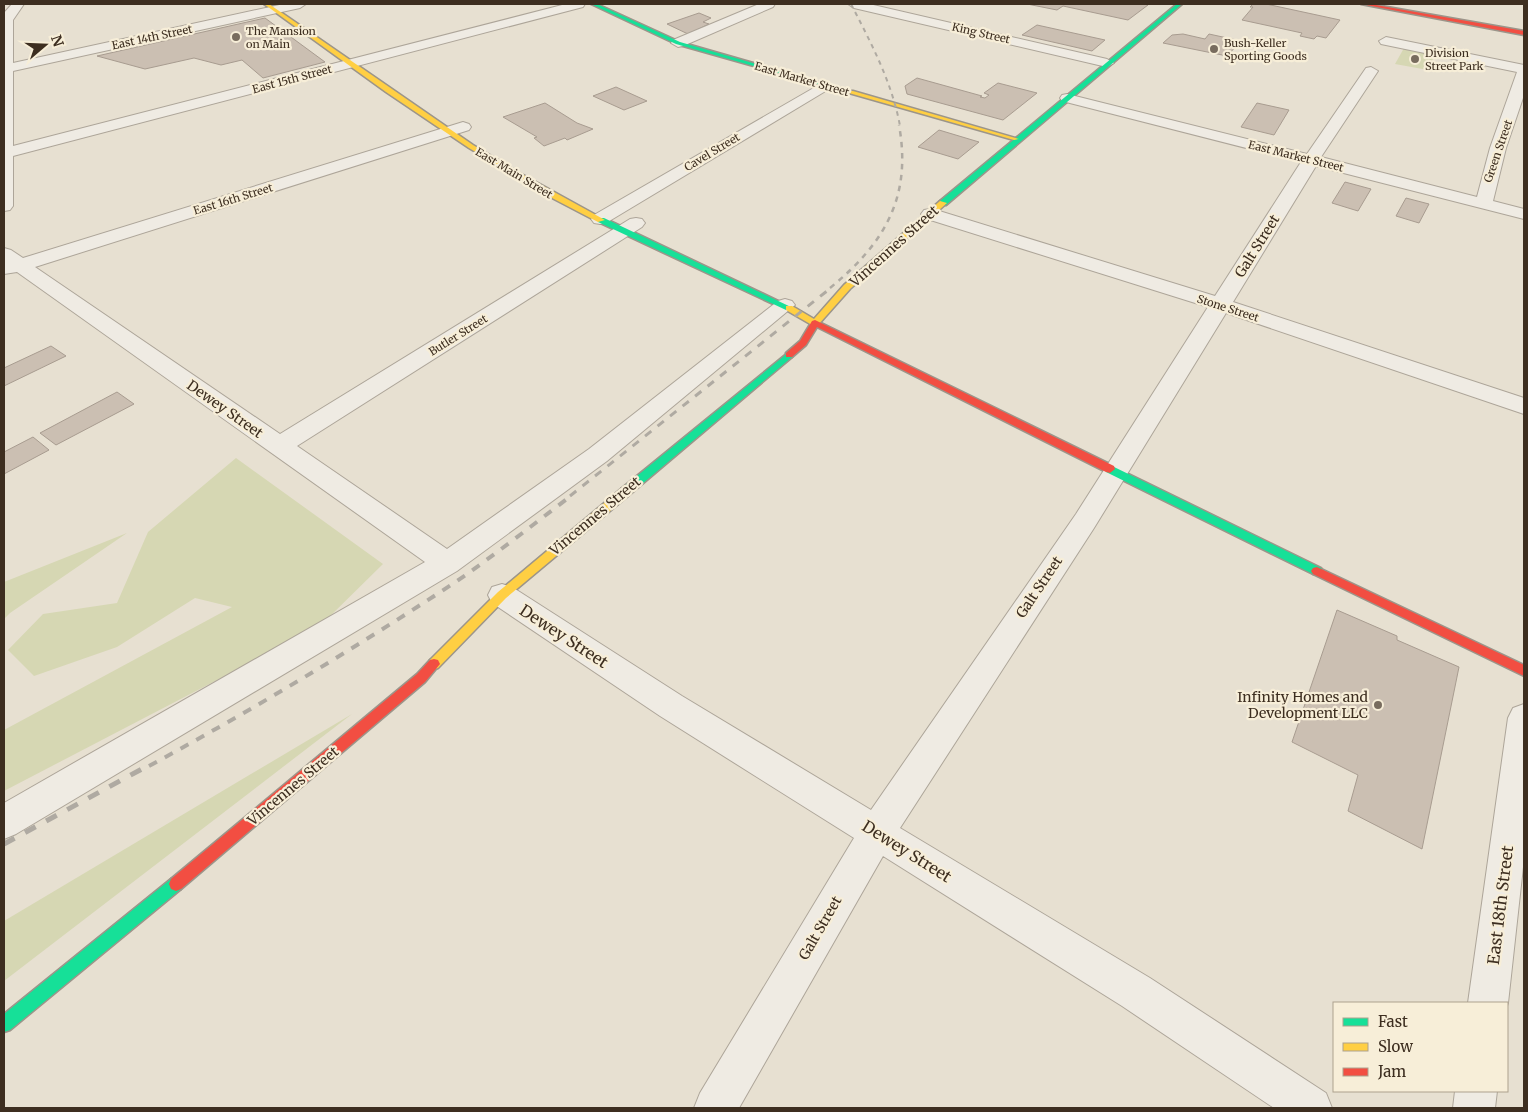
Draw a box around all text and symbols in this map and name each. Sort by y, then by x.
north arrow [20,20,70,70]
street label: King Street [950,20,1012,47]
street label: East 14th Street [110,21,194,52]
place label: The Mansion on Main [246,24,317,51]
marker: The Mansion on Main [230,31,242,43]
text: N [47,33,68,49]
place label: Bush-Keller Sporting Goods [1224,36,1307,63]
marker: Bush-Keller Sporting Goods [1208,43,1220,55]
place label: Division Street Park [1425,46,1484,73]
marker: Division Street Park [1409,53,1421,65]
street label: East Market Street [753,59,852,99]
street label: East 15th Street [251,61,334,96]
street label: Green Street [1481,117,1516,184]
street label: Cavel Street [682,130,743,174]
street label: East Market Street [1247,137,1346,175]
street label: East Main Street [473,145,556,202]
street label: East 16th Street [192,180,275,218]
street label: Vincennes Street [845,201,943,291]
street label: Galt Street [1231,211,1284,281]
street label: Stone Street [1195,291,1261,325]
street label: Butler Street [426,311,491,359]
street label: Dewey Street [183,376,267,442]
street label: Vincennes Street [545,472,645,560]
street label: Galt Street [1012,552,1067,621]
street label: Dewey Street [516,600,613,672]
place label: Infinity Homes and Development LLC [1237,688,1369,722]
marker: Infinity Homes and Development LLC [1372,699,1384,711]
street label: Vincennes Street [243,742,343,830]
street label: Dewey Street [859,816,956,887]
street label: East 18th Street [1483,844,1517,966]
street label: Galt Street [795,892,846,963]
legend [1333,1002,1508,1092]
text: Fast [1378,1012,1408,1031]
text: Slow [1378,1037,1413,1056]
text: Jam [1377,1062,1406,1081]

